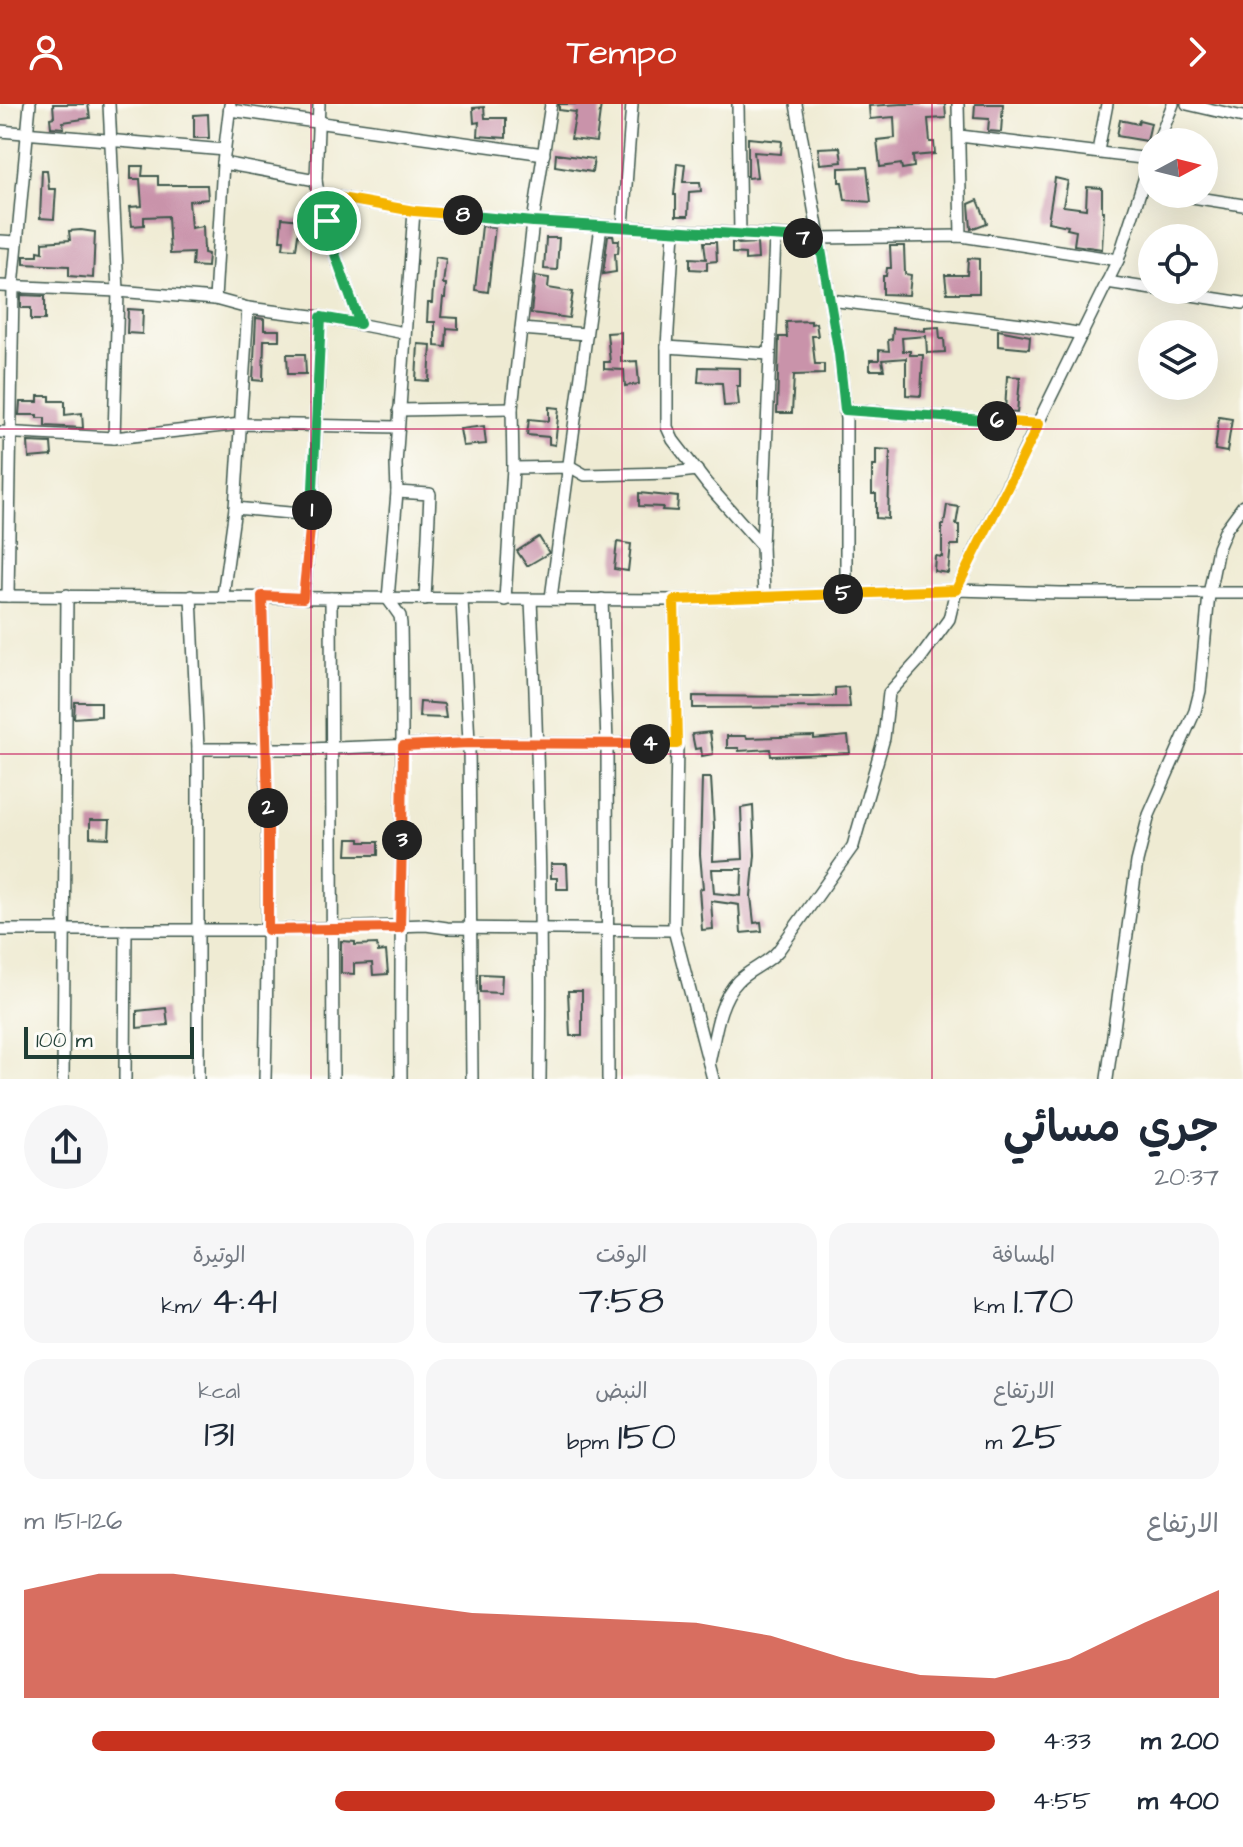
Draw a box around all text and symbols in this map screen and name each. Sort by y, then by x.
text: Tempo [566,27,677,78]
icon: person [24,30,68,74]
icon: forward [1175,30,1219,74]
north arrow [1138,128,1218,208]
map controls [1138,128,1218,400]
pin [293,187,361,255]
pin: 8 [443,195,483,235]
icon: arrive [305,199,349,243]
text: 8 [456,199,470,230]
pin: 7 [783,218,823,258]
text: 7 [796,222,810,253]
button: locate [1138,224,1218,304]
button: layers [1138,320,1218,400]
pin: 6 [977,401,1017,441]
text: 6 [990,405,1004,436]
pin: 1 [292,490,332,530]
text: 1 [311,494,313,525]
pin: 5 [823,574,863,614]
text: 5 [835,578,851,609]
pin: 4 [630,724,670,764]
text: 4 [643,728,657,759]
pin: 2 [248,788,288,828]
text: 2 [262,792,274,823]
pin: 3 [382,820,422,860]
text: 3 [396,824,408,855]
scale bar [24,1023,194,1059]
text: 100 m [36,1025,93,1056]
text: جري مسائي [1003,1098,1219,1159]
button: share [24,1105,108,1189]
text: 20:37 [1154,1159,1219,1195]
text: الوتيرة [193,1240,246,1271]
text: الوقت [596,1240,647,1271]
text: المسافة [993,1240,1055,1271]
text: 4:41 [211,1274,277,1329]
text: 7:58 [579,1274,664,1329]
text: 1.70 [1013,1274,1074,1329]
text: /km [161,1291,211,1322]
text: km [974,1291,1013,1322]
text: kcal [198,1376,240,1407]
text: النبض [595,1376,648,1407]
text: الارتفاع [993,1376,1055,1407]
text: 131 [204,1407,234,1462]
text: 150 [617,1410,676,1465]
text: 25 [1011,1410,1062,1465]
text: bpm [567,1427,617,1458]
text: m [985,1427,1011,1458]
text: 126–151 m [24,1503,122,1539]
text: الارتفاع [1146,1506,1219,1542]
text: 4:33 [1043,1723,1091,1759]
text: 200 m [1141,1723,1219,1759]
text: 4:55 [1032,1783,1091,1819]
text: 400 m [1138,1783,1219,1819]

